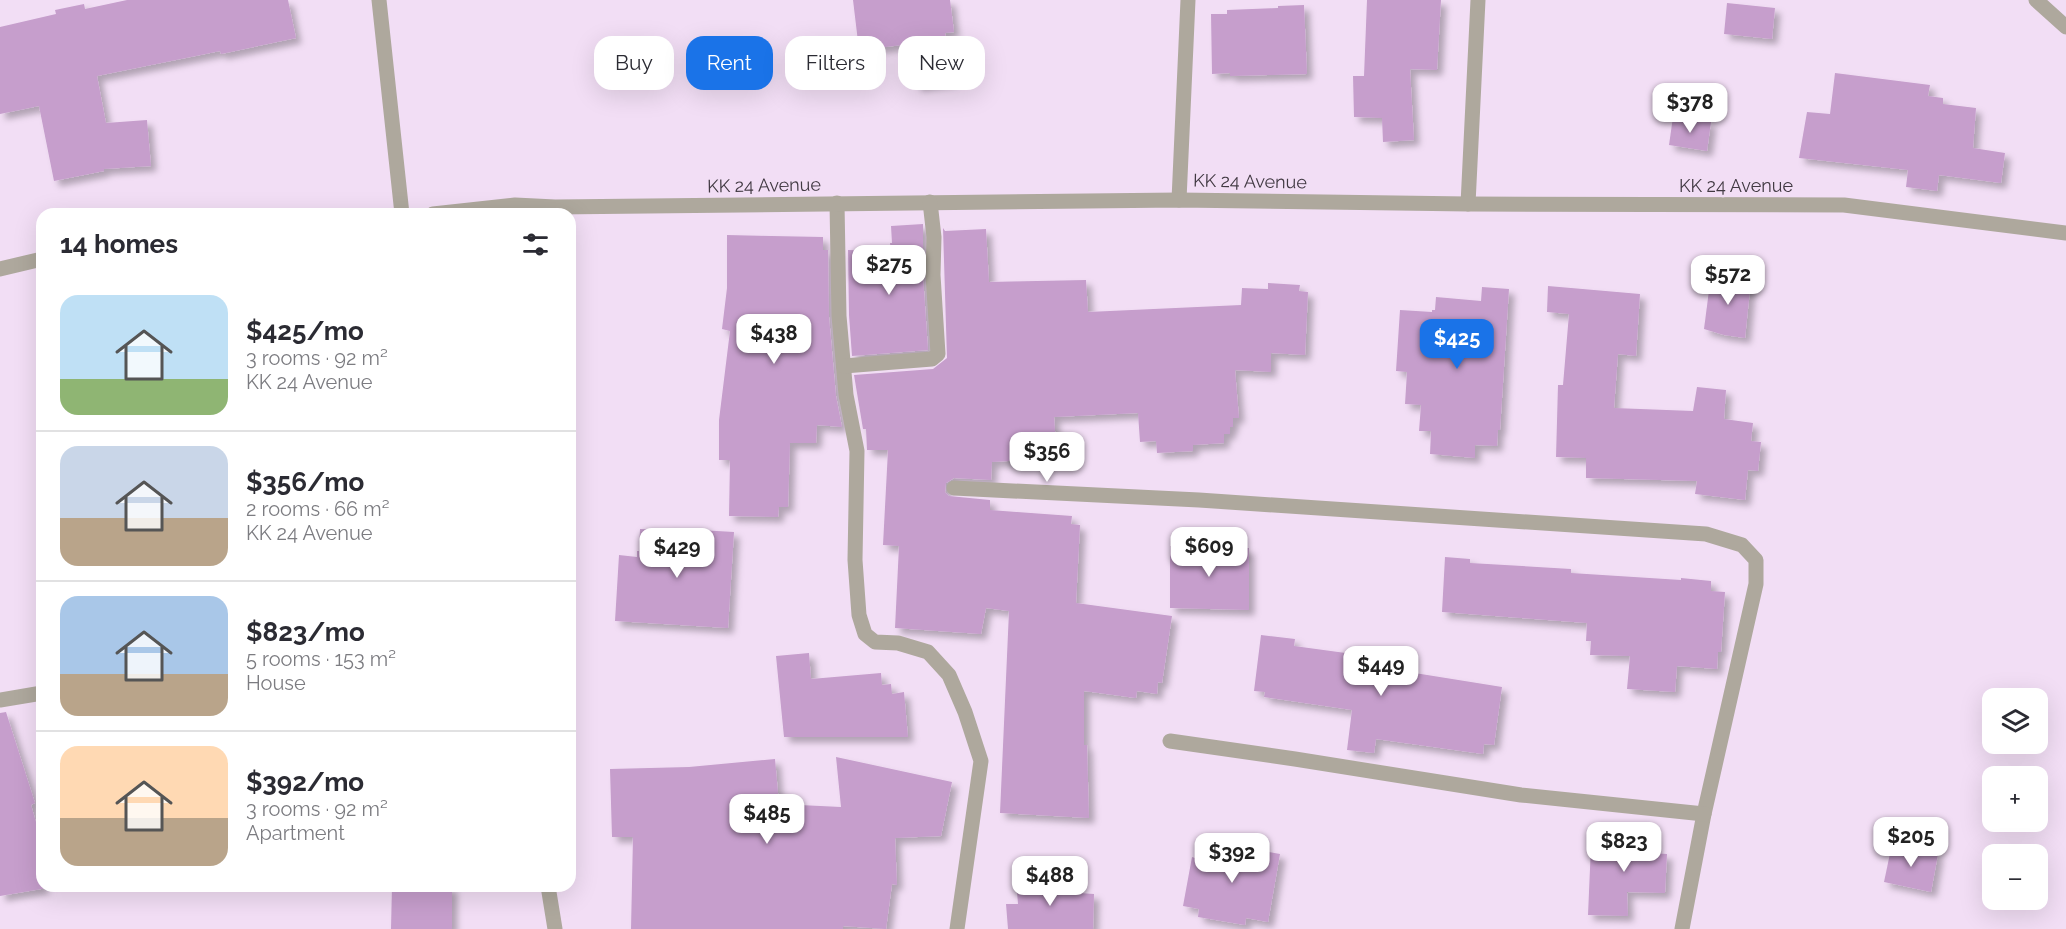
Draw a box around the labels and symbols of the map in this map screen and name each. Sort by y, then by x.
pin: $378 [1654,83,1726,134]
street label: KK 24 Avenue [1193,170,1308,193]
street label: KK 24 Avenue [707,173,822,196]
street label: KK 24 Avenue [1679,175,1793,196]
pin: $275 [853,245,925,296]
pin: $572 [1692,255,1764,306]
pin: $438 [738,314,810,365]
pin: $425 [1421,319,1493,370]
pin: $356 [1011,432,1083,483]
pin: $609 [1173,527,1245,578]
pin: $429 [641,528,713,579]
pin: $449 [1345,646,1417,697]
pin: $485 [731,794,803,845]
pin: $205 [1875,817,1947,868]
pin: $823 [1588,822,1660,873]
pin: $392 [1196,833,1268,884]
pin: $488 [1014,856,1086,907]

